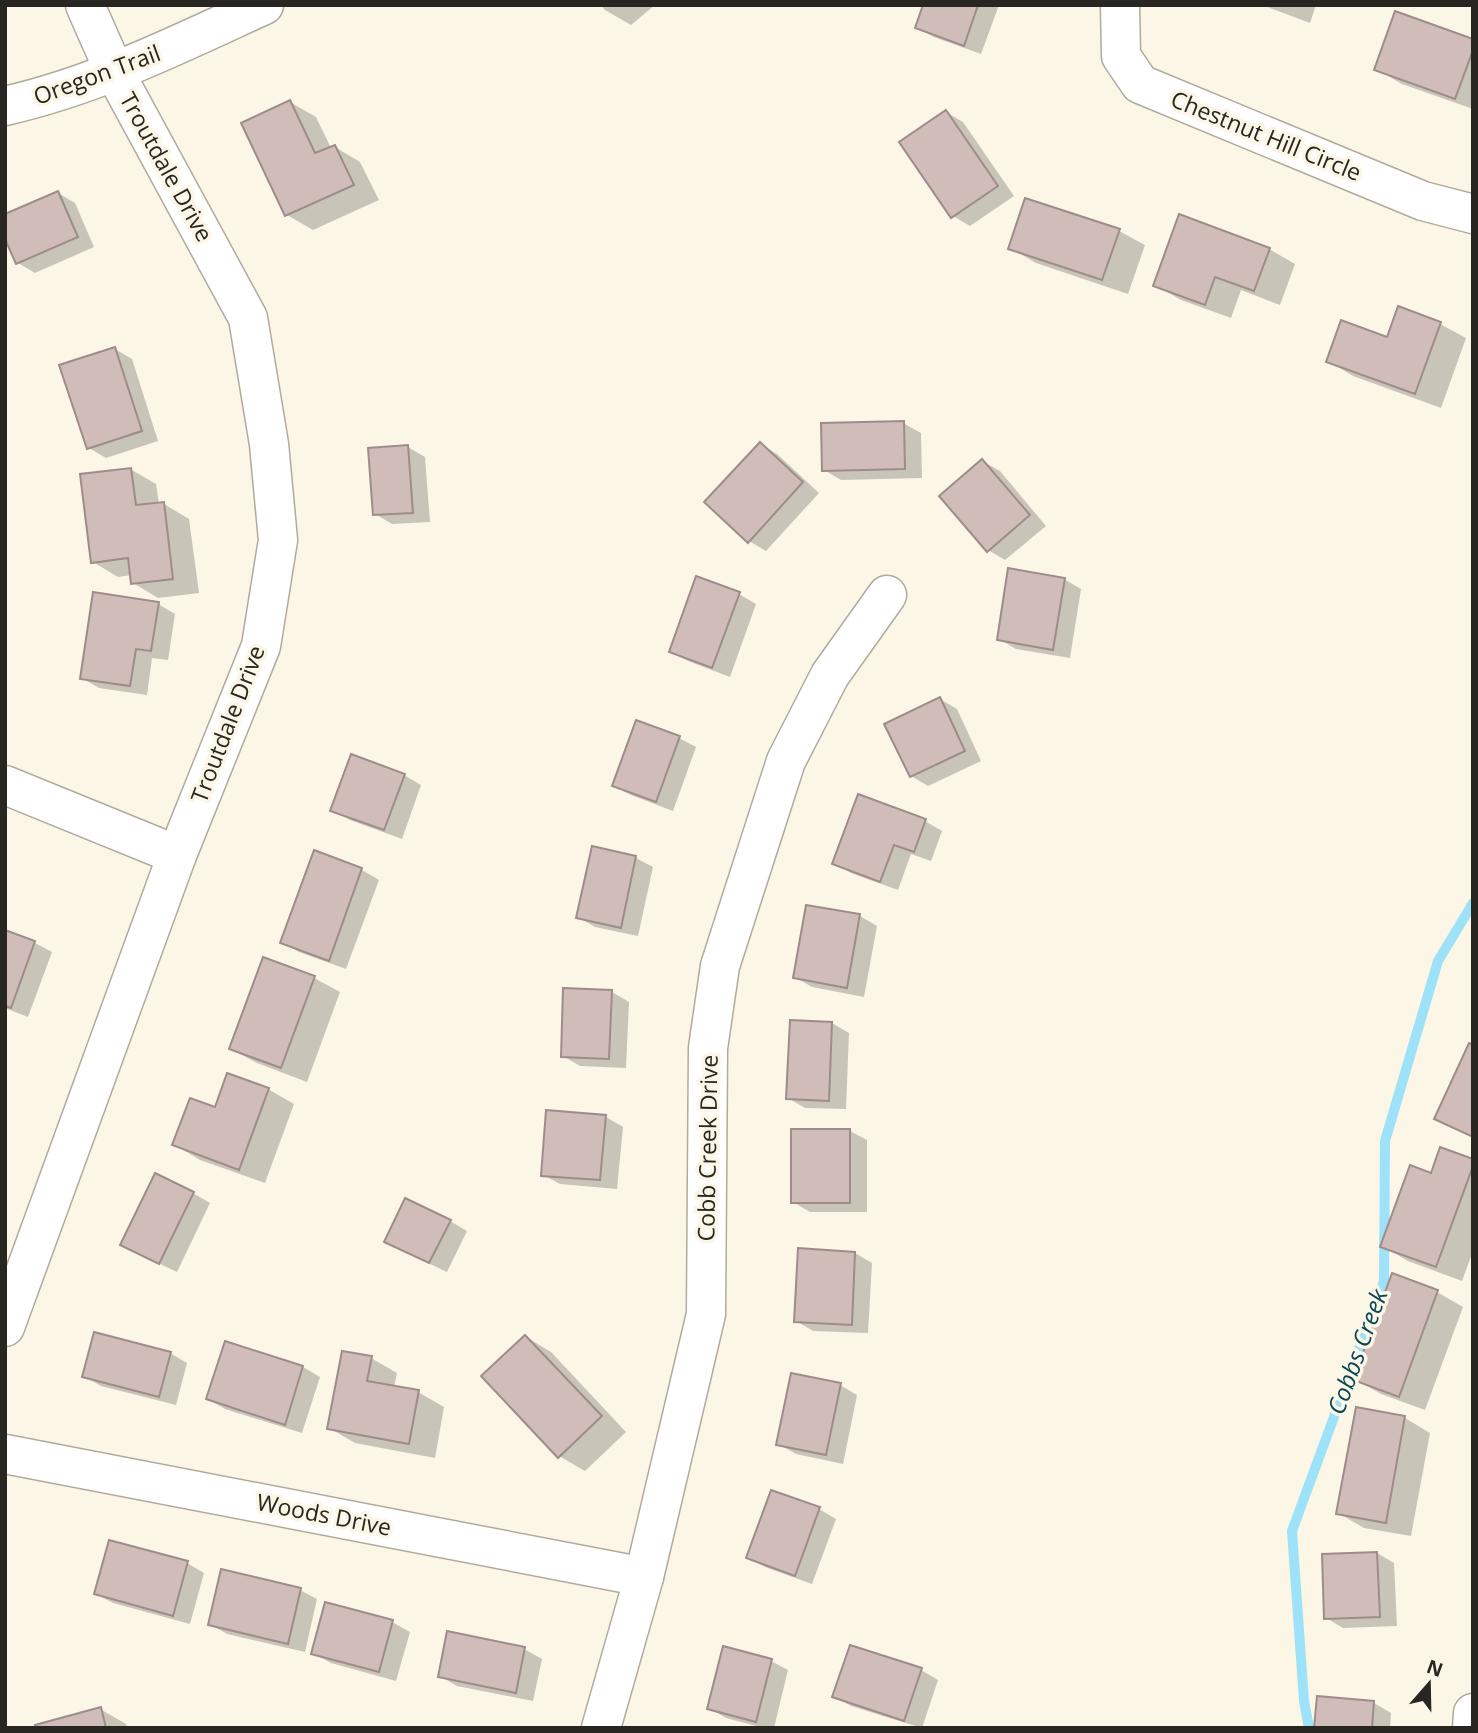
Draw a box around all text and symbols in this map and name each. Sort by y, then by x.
street label: Oregon Trail [29,36,165,112]
street label: Chestnut Hill Circle [1166,82,1366,188]
street label: Troutdale Drive [113,86,221,247]
street label: Troutdale Drive [182,640,272,807]
street label: Cobb Creek Drive [689,1054,725,1242]
water label: Cobbs Creek [1319,1283,1395,1419]
street label: Woods Drive [254,1485,394,1543]
north arrow [1394,1649,1464,1719]
text: N [1423,1653,1447,1683]

